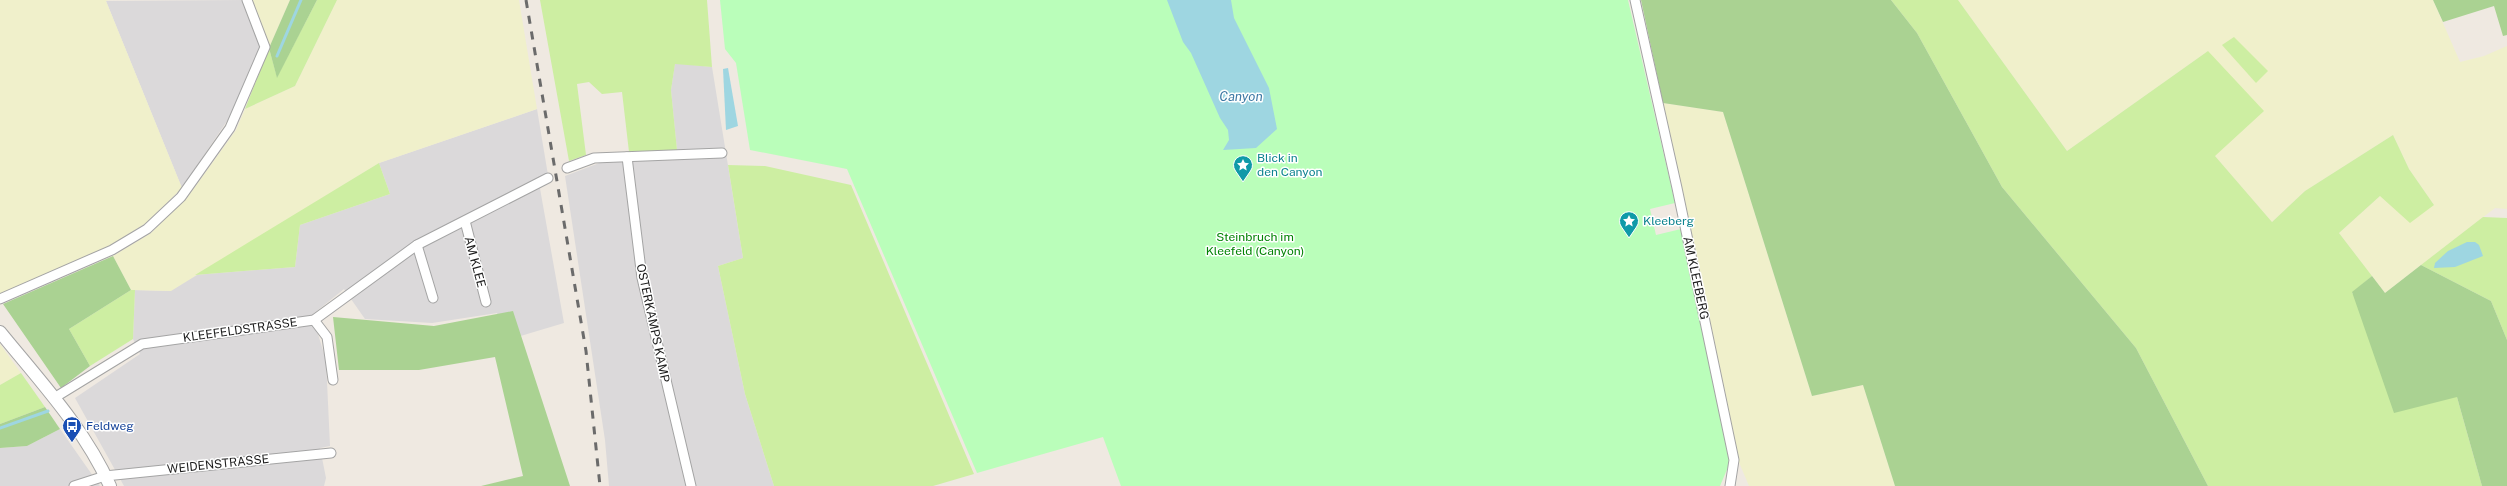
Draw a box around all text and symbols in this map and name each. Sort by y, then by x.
water label: Canyon [1219,89,1263,104]
place label: Blick in den Canyon [1257,151,1322,179]
place icon: Blick in den Canyon [1232,154,1254,182]
place icon: Kleeberg [1618,210,1640,238]
place label: Kleeberg [1643,214,1694,228]
park label: Steinbruch im Kleefeld (Canyon) [1206,230,1304,258]
street label: AM KLEE [461,235,489,289]
street label: AM KLEEBERG [1680,235,1712,321]
street label: OSTERKAMPS KAMP [634,262,672,384]
street label: KLEEFELDSTRASSE [182,315,298,345]
bus stop icon: Feldweg [61,415,83,443]
place label: Feldweg [86,419,134,433]
street label: WEIDENSTRASSE [166,452,270,476]

